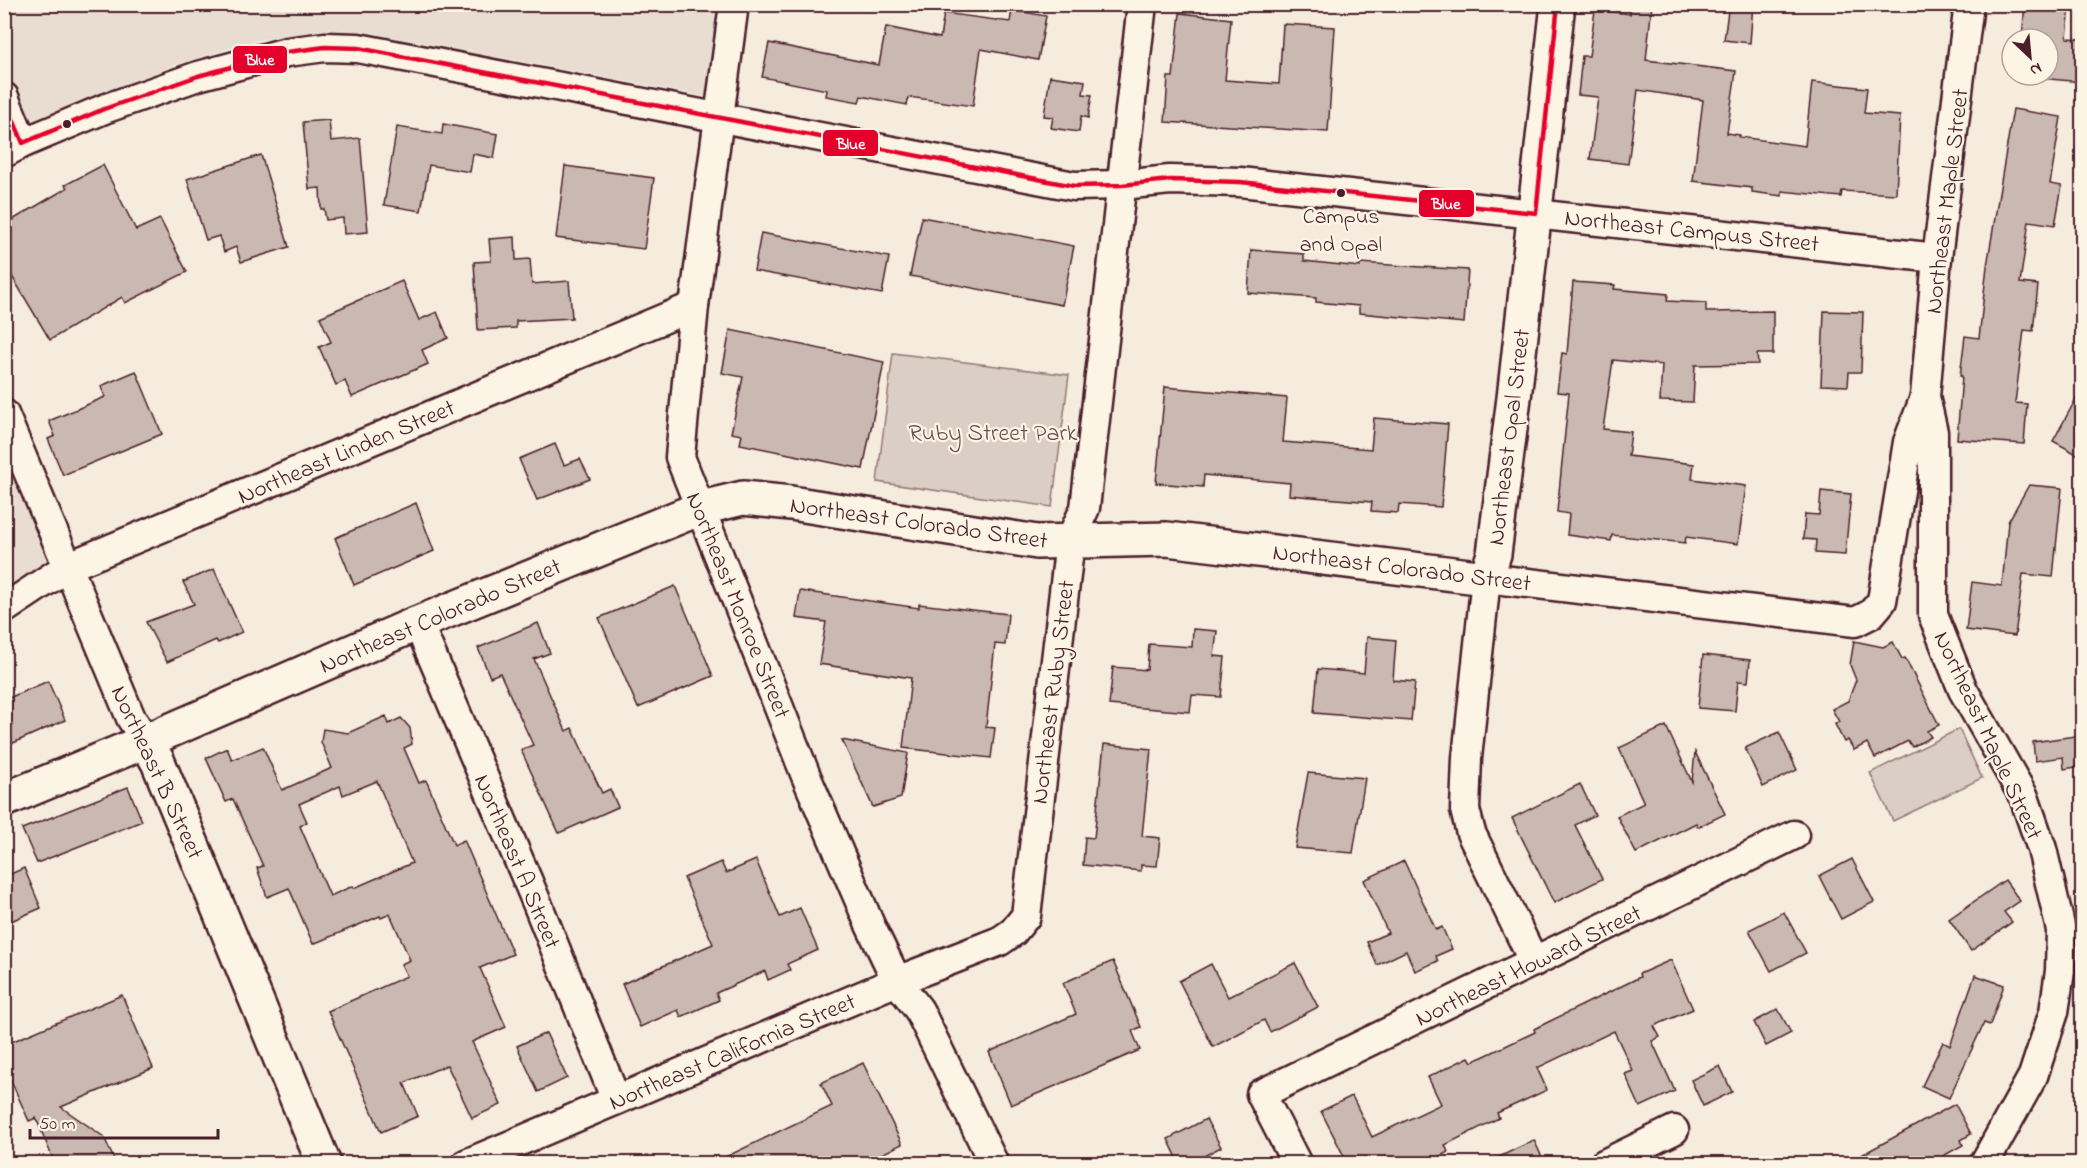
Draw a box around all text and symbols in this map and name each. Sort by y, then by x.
north arrow [2000,27,2060,87]
line badge: Blue [232,45,288,74]
text: Blue [245,49,275,73]
text: N [2025,56,2046,82]
street label: Northeast Maple Street [1917,87,1980,316]
unlabelled marker [61,118,73,130]
line badge: Blue [822,129,879,157]
text: Blue [836,133,866,157]
marker: Campus and Opal [1335,187,1347,199]
line badge: Blue [1418,189,1475,218]
text: Blue [1431,193,1461,217]
place label: Campus and Opal [1300,202,1382,262]
street label: Northeast Campus Street [1563,202,1821,263]
street label: Northeast Opal Street [1480,327,1541,548]
street label: Northeast Linden Street [233,392,461,515]
park label: Ruby Street Park [909,417,1078,453]
street label: Northeast Monroe Street [675,487,798,725]
street label: Northeast Colorado Street [788,489,1050,560]
street label: Northeast Colorado Street [1271,536,1533,603]
street label: Northeast Colorado Street [315,550,567,684]
street label: Northeast Ruby Street [1023,579,1087,806]
street label: Northeast Maple Street [1923,626,2051,846]
street label: Northeast B Street [100,680,211,866]
street label: Northeast A Street [463,769,568,955]
street label: Northeast Howard Street [1410,897,1648,1037]
street label: Northeast California Street [604,985,862,1121]
scale bar [30,1102,218,1140]
text: 50 m [39,1112,76,1138]

